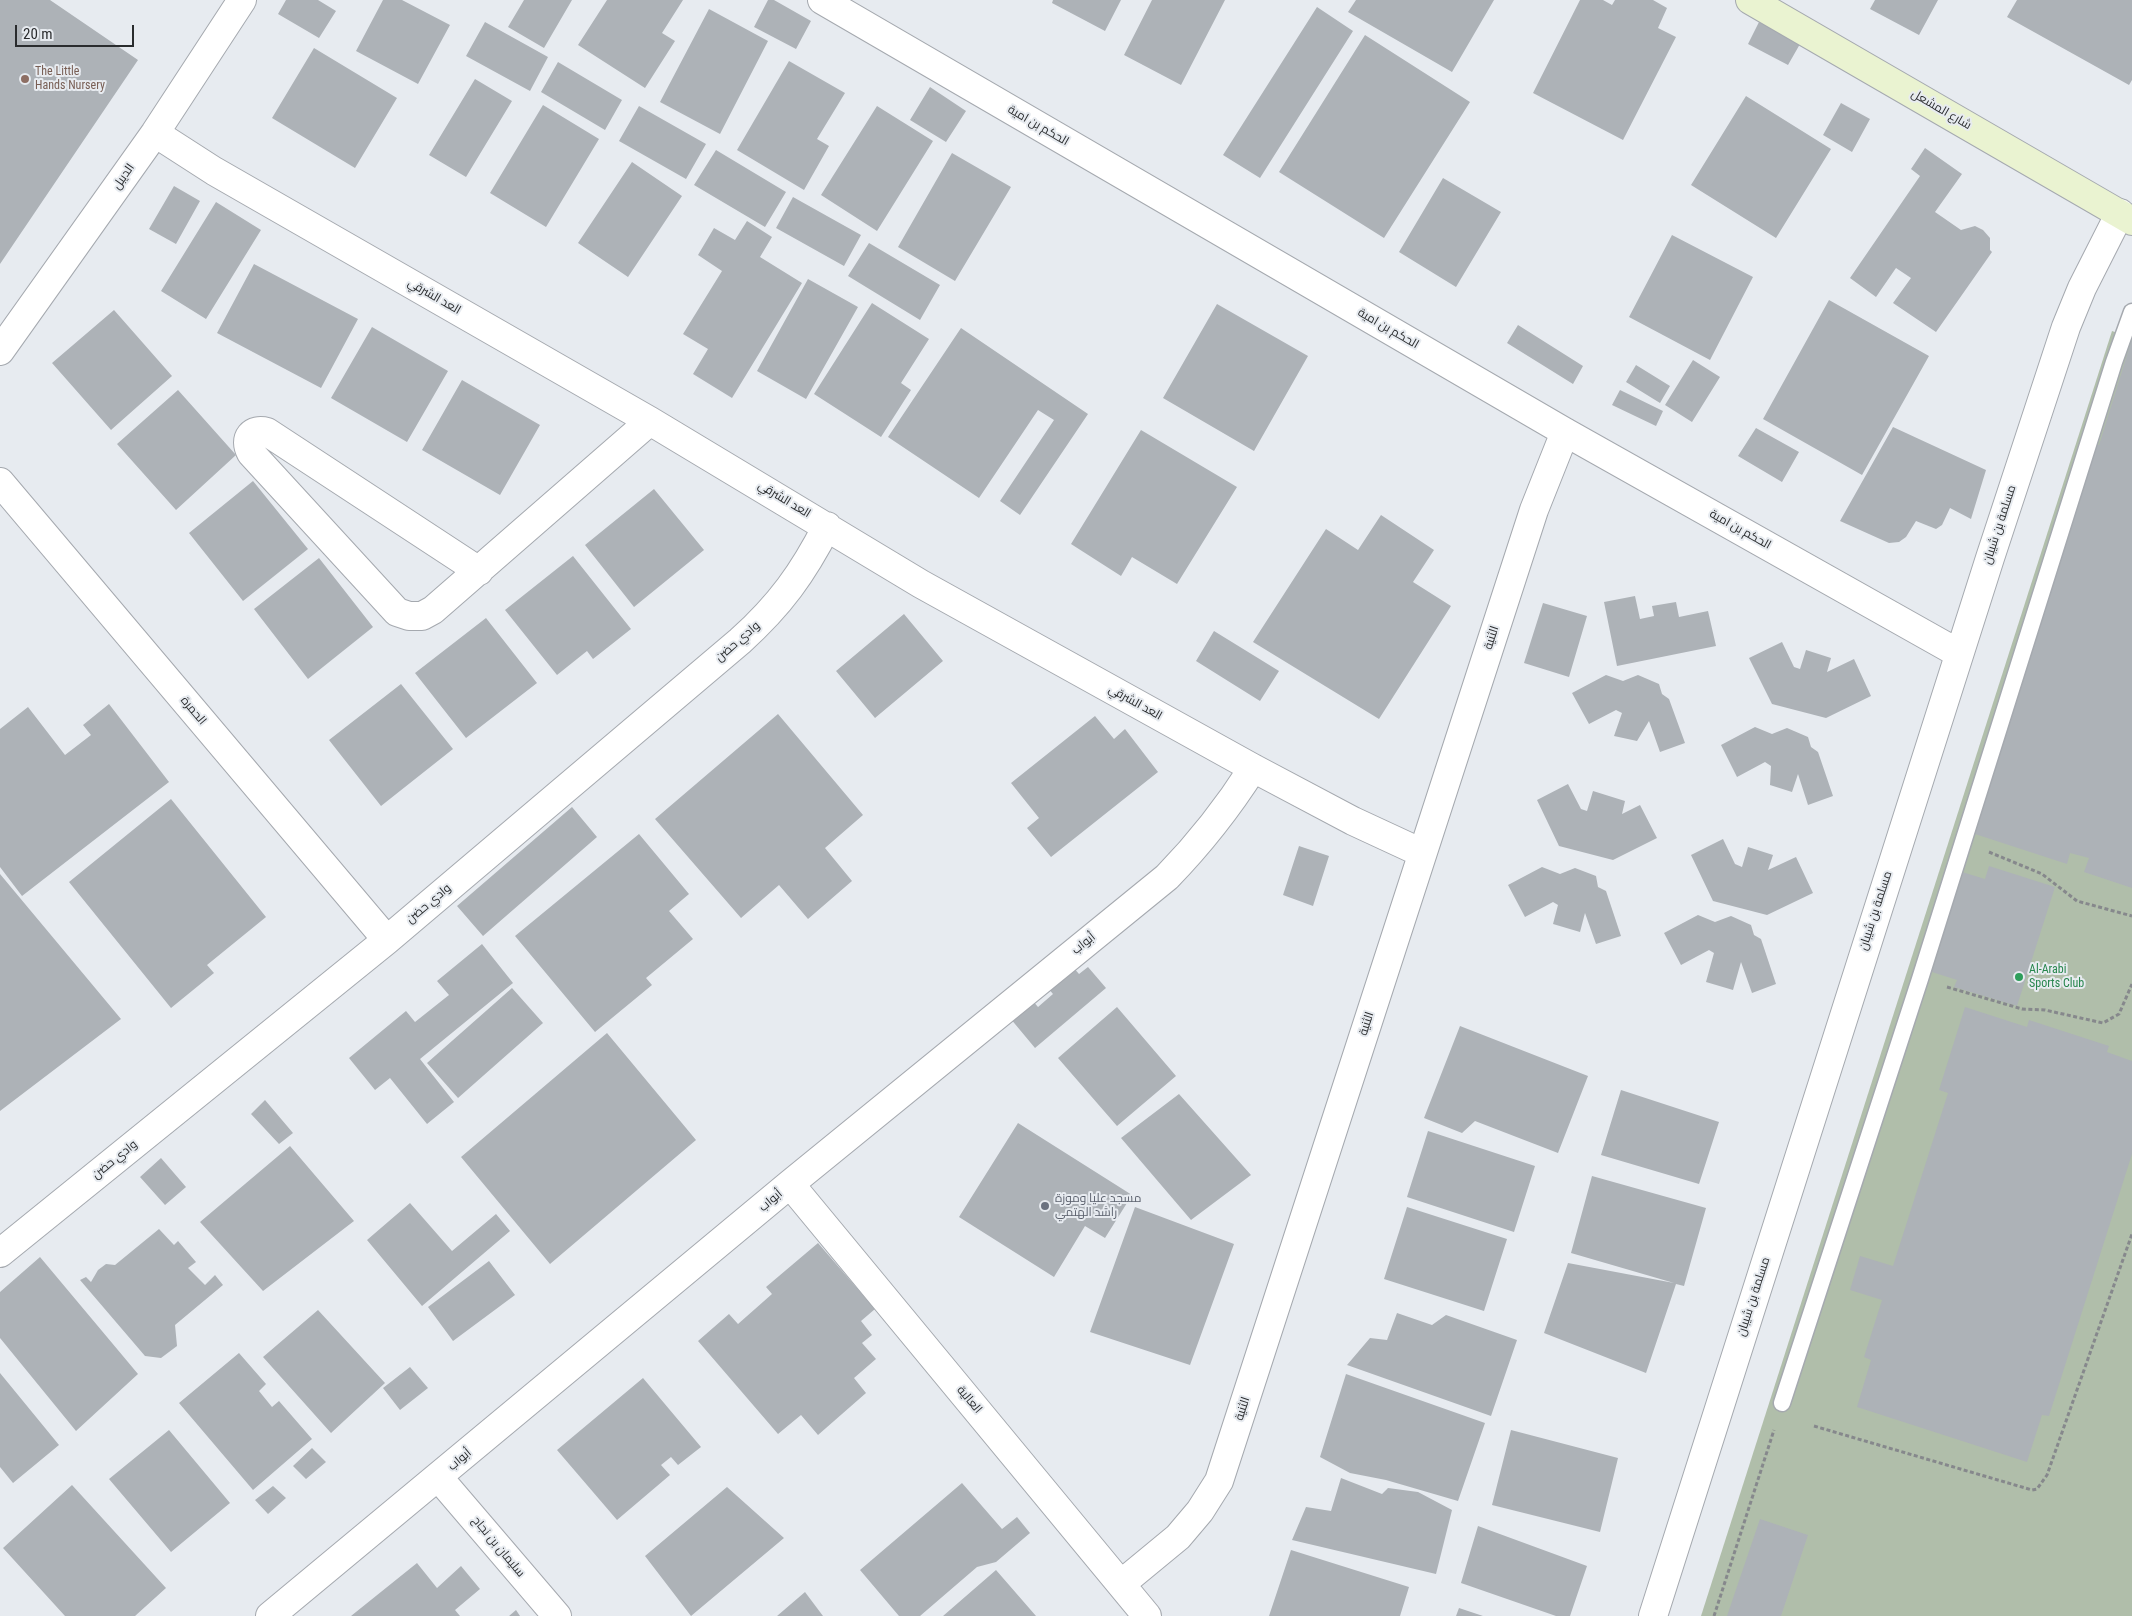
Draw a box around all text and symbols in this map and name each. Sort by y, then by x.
scale bar [18,15,136,47]
text: 20 m [23,25,53,43]
place label: The Little Hands Nursery [35,65,105,93]
marker: The Little Hands Nursery [19,73,31,85]
street label: شارع المشعل [1908,87,1974,133]
street label: الحكم بن امية [1005,103,1071,149]
street label: الديبل [110,161,138,193]
street label: العد الشرقي [405,276,463,318]
street label: الحكم بن امية [1355,306,1421,352]
street label: العد الشرقي [755,479,813,521]
street label: مسلمة بن شيبان [1980,484,2020,566]
street label: الحكم بن امية [1707,507,1773,553]
street label: وادي حضن [713,619,763,665]
street label: الثنية [1481,624,1503,652]
street label: العد الشرقي [1106,682,1164,724]
street label: الحمرة [177,694,209,728]
street label: مسلمة بن شيبان [1856,870,1896,952]
street label: وادي حضن [404,881,454,927]
street label: أبواب [1069,930,1099,958]
place label: Al-Arabi Sports Club [2029,963,2084,991]
marker: Al-Arabi Sports Club [2013,971,2025,983]
street label: الثنية [1356,1010,1378,1038]
street label: وادي حضن [90,1137,140,1183]
street label: أبواب [756,1187,786,1215]
place label: مسجد عليا وموزة راشد الهتمي [1055,1192,1141,1220]
marker: مسجد عليا وموزة راشد الهتمي [1039,1200,1051,1212]
street label: مسلمة بن شيبان [1734,1256,1774,1338]
street label: العالية [953,1383,985,1417]
street label: الثنية [1232,1395,1254,1423]
street label: أبواب [445,1446,475,1474]
street label: سليمان بن نجاح [468,1514,528,1580]

